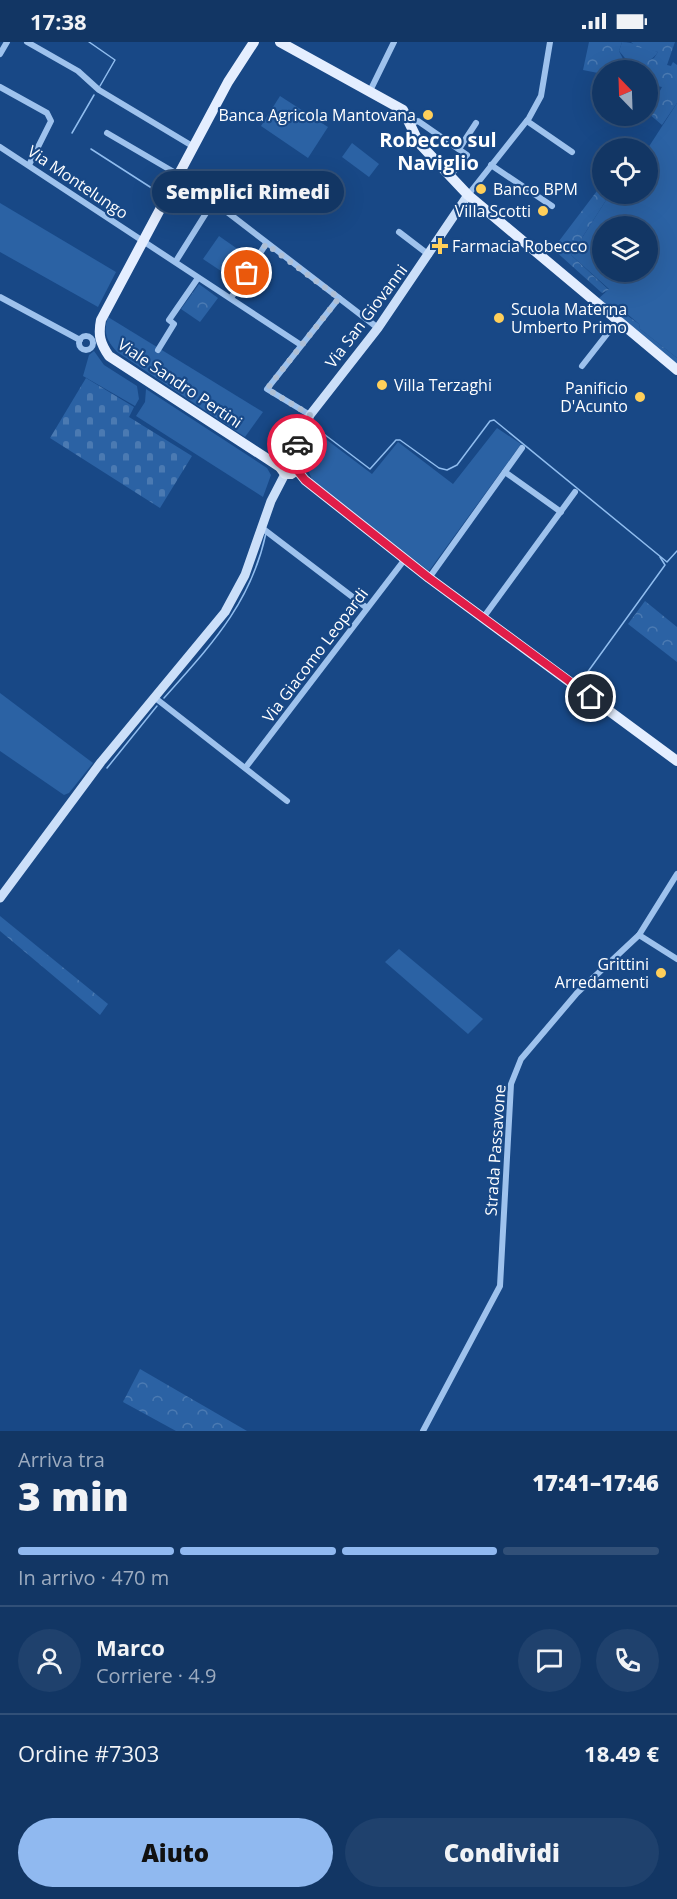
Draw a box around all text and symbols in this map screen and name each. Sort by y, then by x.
text: 17:38 [30,6,87,36]
north arrow [592,60,658,126]
map controls [592,60,658,282]
place label: Banca Agricola Mantovana [218,104,416,126]
marker: Banca Agricola Mantovana [421,108,435,122]
district label: Robecco sul Naviglio [379,126,497,176]
button: locate [592,138,658,204]
street label: Via Montelungo [23,140,133,224]
callout: Semplici Rimedi [151,171,343,213]
text: Semplici Rimedi [166,178,330,205]
place label: Banco BPM [493,178,578,200]
marker: Banco BPM [474,182,488,196]
place label: Villa Scotti [455,200,531,222]
marker: Villa Scotti [536,204,550,218]
button: layers [592,216,658,282]
place label: Farmacia Robecco [452,235,587,257]
marker: Farmacia Robecco [433,239,447,253]
pin [221,247,272,298]
icon: bag [230,256,263,289]
street label: Via San Giovanni [320,260,412,372]
place label: Scuola Materna Umberto Primo [511,298,627,338]
marker: Scuola Materna Umberto Primo [492,311,506,325]
street label: Viale Sandro Pertini [113,333,247,433]
place label: Villa Terzaghi [394,374,492,396]
place label: Panificio D'Acunto [560,377,628,417]
marker: Villa Terzaghi [375,378,389,392]
marker: Panificio D'Acunto [633,390,647,404]
courier [267,414,327,474]
icon: car [281,428,314,461]
street label: Via Giacomo Leopardi [257,583,373,727]
pin [565,671,616,722]
icon: home [574,680,607,713]
place label: Grittini Arredamenti [555,953,649,993]
marker: Grittini Arredamenti [654,966,668,980]
street label: Strada Passavone [479,1083,511,1217]
text: Arriva tra [18,1446,105,1473]
text: 17:41–17:46 [532,1467,659,1497]
text: 3 min [18,1469,129,1522]
text: In arrivo · 470 m [18,1564,169,1591]
button: person [18,1629,81,1692]
button: chat [518,1629,581,1692]
button: phone [596,1629,659,1692]
text: Marco [96,1632,165,1662]
text: Corriere · 4.9 [96,1662,216,1689]
text: Ordine #7303 [18,1738,159,1768]
text: 18.49 € [584,1738,659,1768]
button: Aiuto [18,1818,333,1887]
button: Condividi [345,1818,659,1887]

